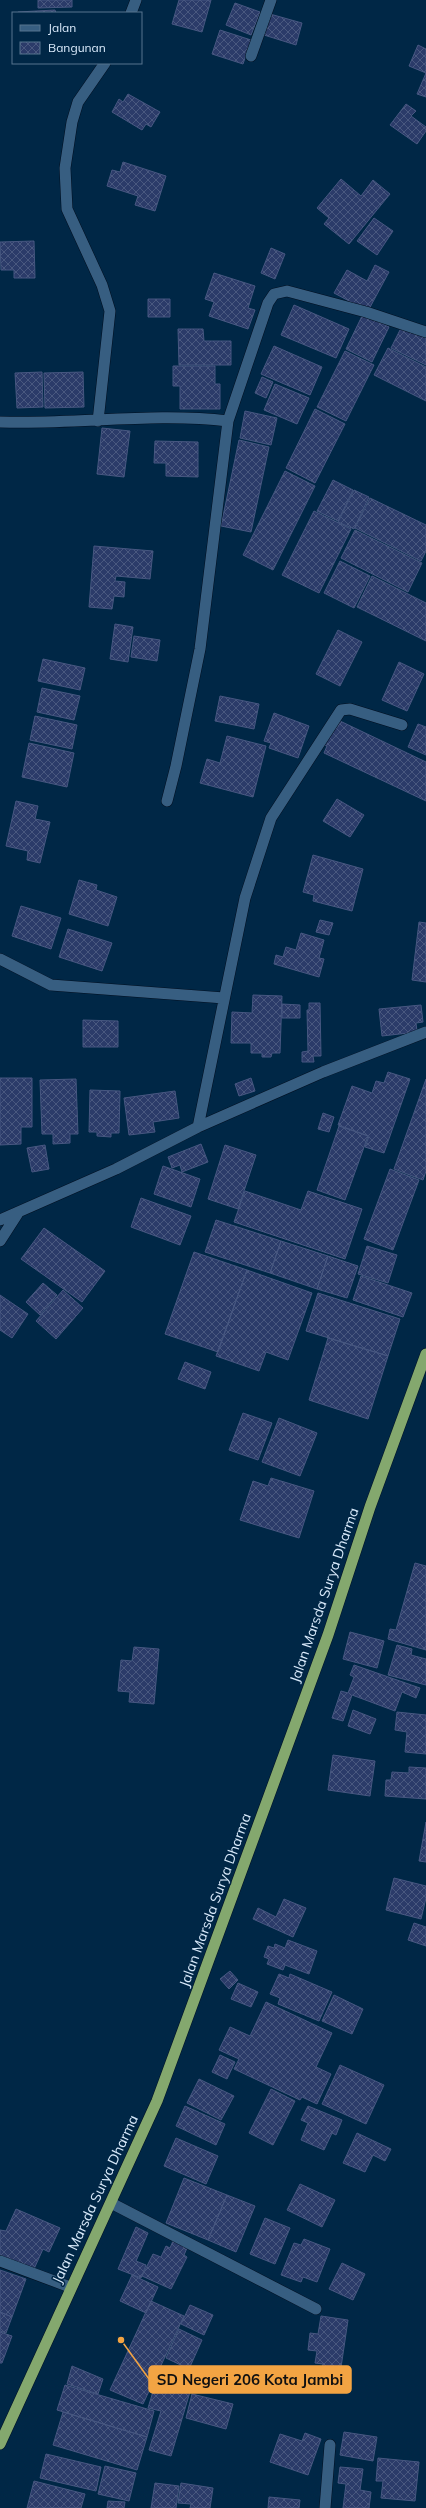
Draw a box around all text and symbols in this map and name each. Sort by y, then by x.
legend [12,12,142,64]
text: Jalan [48,20,76,35]
text: Bangunan [48,40,106,55]
street label: Jalan Marsda Surya Dharma [286,1505,362,1685]
street label: Jalan Marsda Surya Dharma [175,1811,255,1989]
street label: Jalan Marsda Surya Dharma [48,2112,142,2286]
callout: SD Negeri 206 Kota Jambi [149,2366,351,2393]
text: SD Negeri 206 Kota Jambi [157,2370,343,2389]

